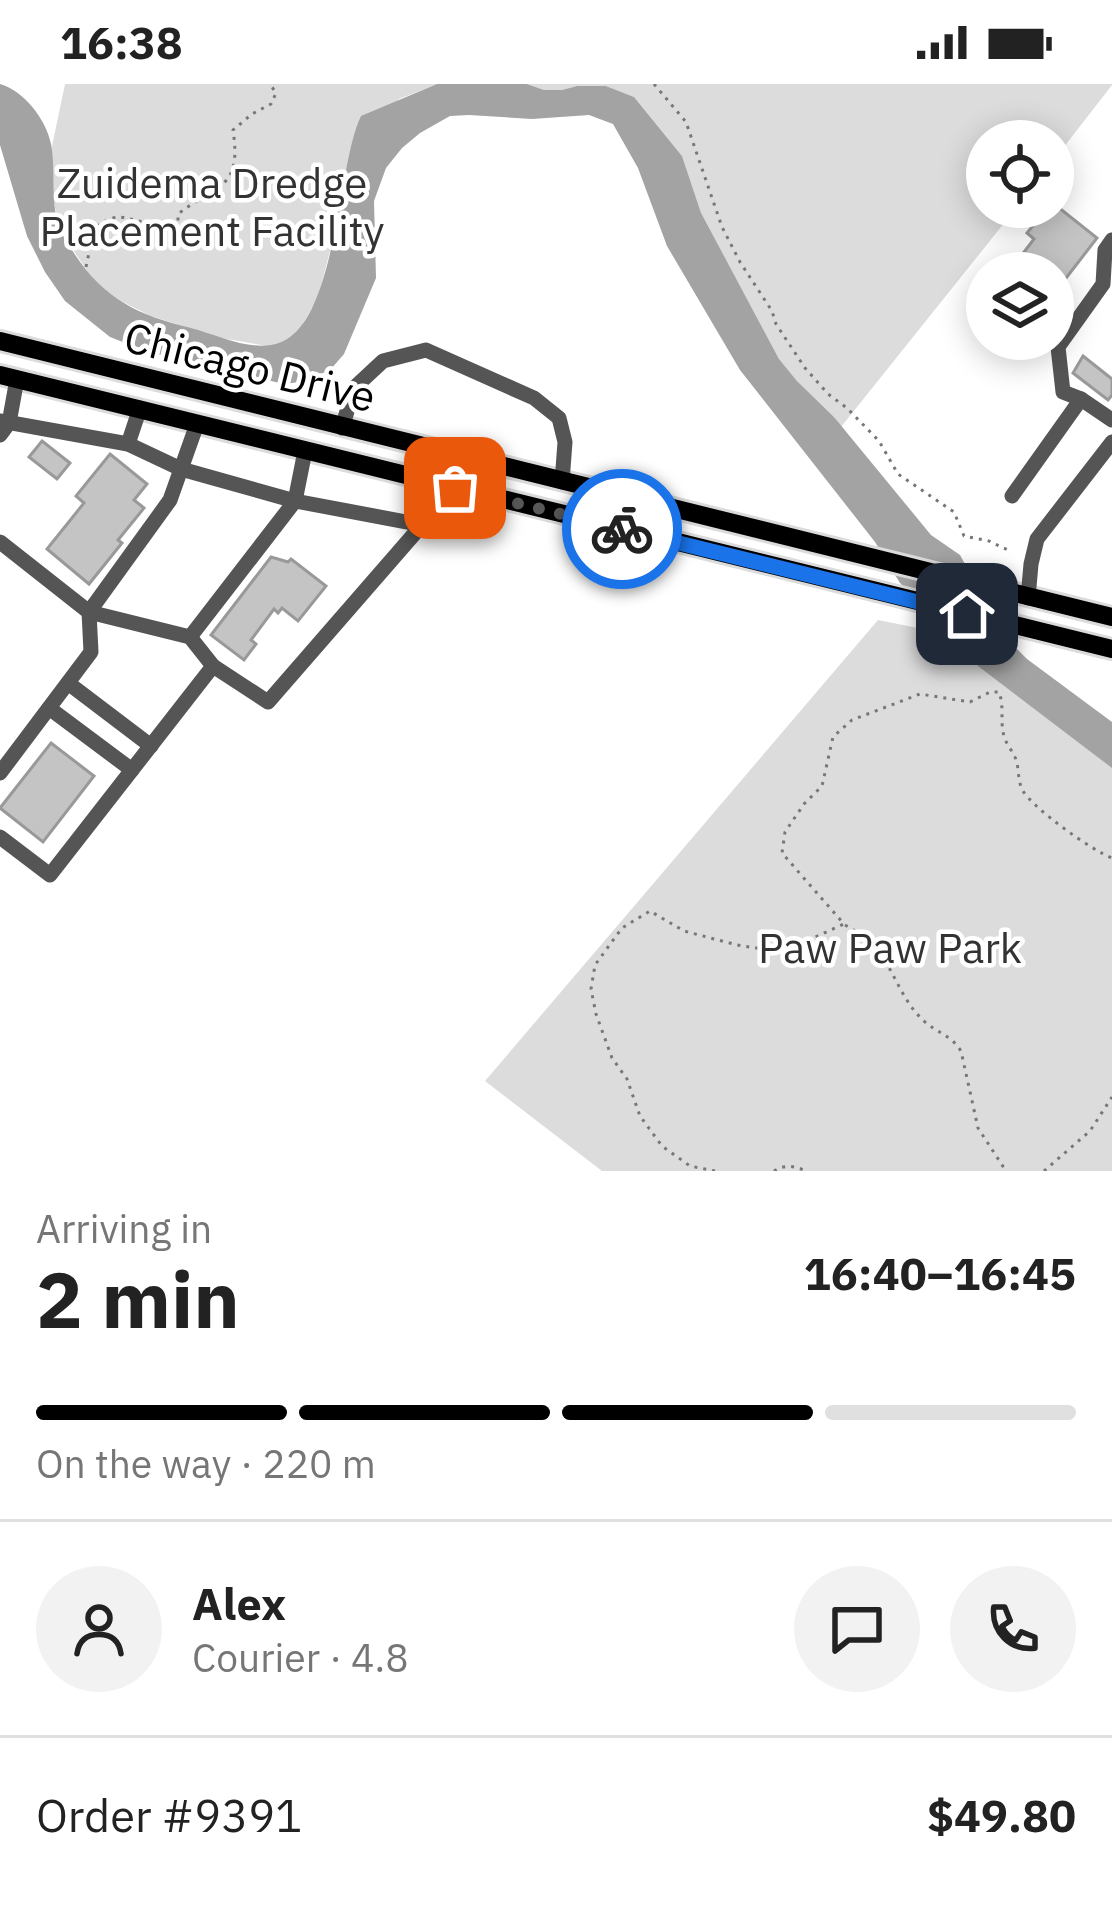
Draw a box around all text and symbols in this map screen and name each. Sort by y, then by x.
text: 16:38 [60,13,183,71]
map controls [966,120,1074,360]
button: locate [966,120,1074,228]
park label: Zuidema Dredge Placement Facility [40,155,385,258]
button: layers [966,252,1074,360]
street label: Chicago Drive [119,309,381,424]
pin [404,437,506,539]
icon: bag [422,455,488,521]
courier [562,469,682,589]
icon: bike [589,496,655,562]
pin [916,563,1018,665]
icon: home [934,581,1000,647]
park label: Paw Paw Park [758,920,1022,975]
text: Arriving in [36,1203,212,1254]
text: 16:40–16:45 [804,1244,1076,1302]
text: 2 min [36,1248,240,1349]
text: On the way · 220 m [36,1438,376,1489]
button: person [36,1566,162,1692]
button: chat [794,1566,920,1692]
button: phone [950,1566,1076,1692]
text: Alex [192,1574,286,1632]
text: Courier · 4.8 [192,1632,409,1683]
text: Order #9391 [36,1786,302,1844]
text: $49.80 [927,1786,1076,1844]

